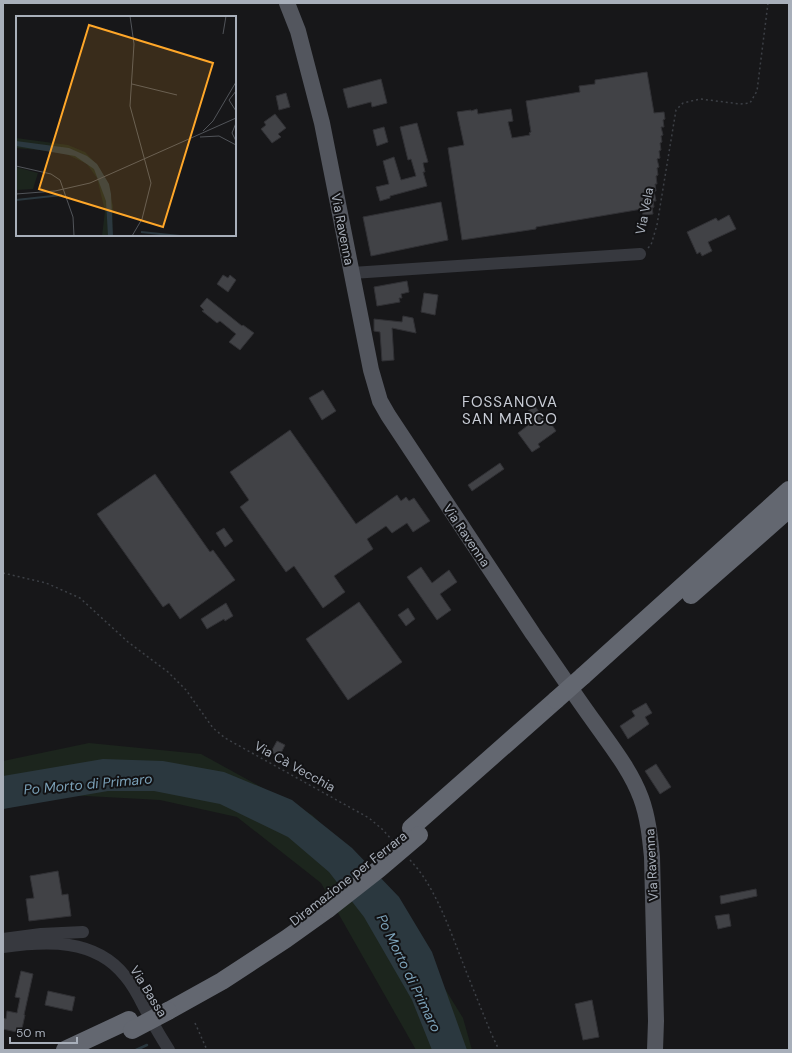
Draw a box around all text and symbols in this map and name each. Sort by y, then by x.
inset map [16,16,236,236]
street label: Via Vela [632,186,657,236]
street label: Via Ravenna [327,192,358,266]
district label: FOSSANOVA SAN MARCO [462,392,558,429]
street label: Via Ravenna [439,500,494,570]
street label: Via Cà Vecchia [251,737,338,796]
water label: Po Morto di Primaro [23,769,153,799]
street label: Diramazione per Ferrara [286,827,410,929]
street label: Via Ravenna [641,828,662,902]
water label: Po Morto di Primaro [373,911,445,1035]
street label: Via Bassa [126,962,171,1020]
scale bar [10,1019,77,1045]
text: 50 m [16,1025,45,1041]

